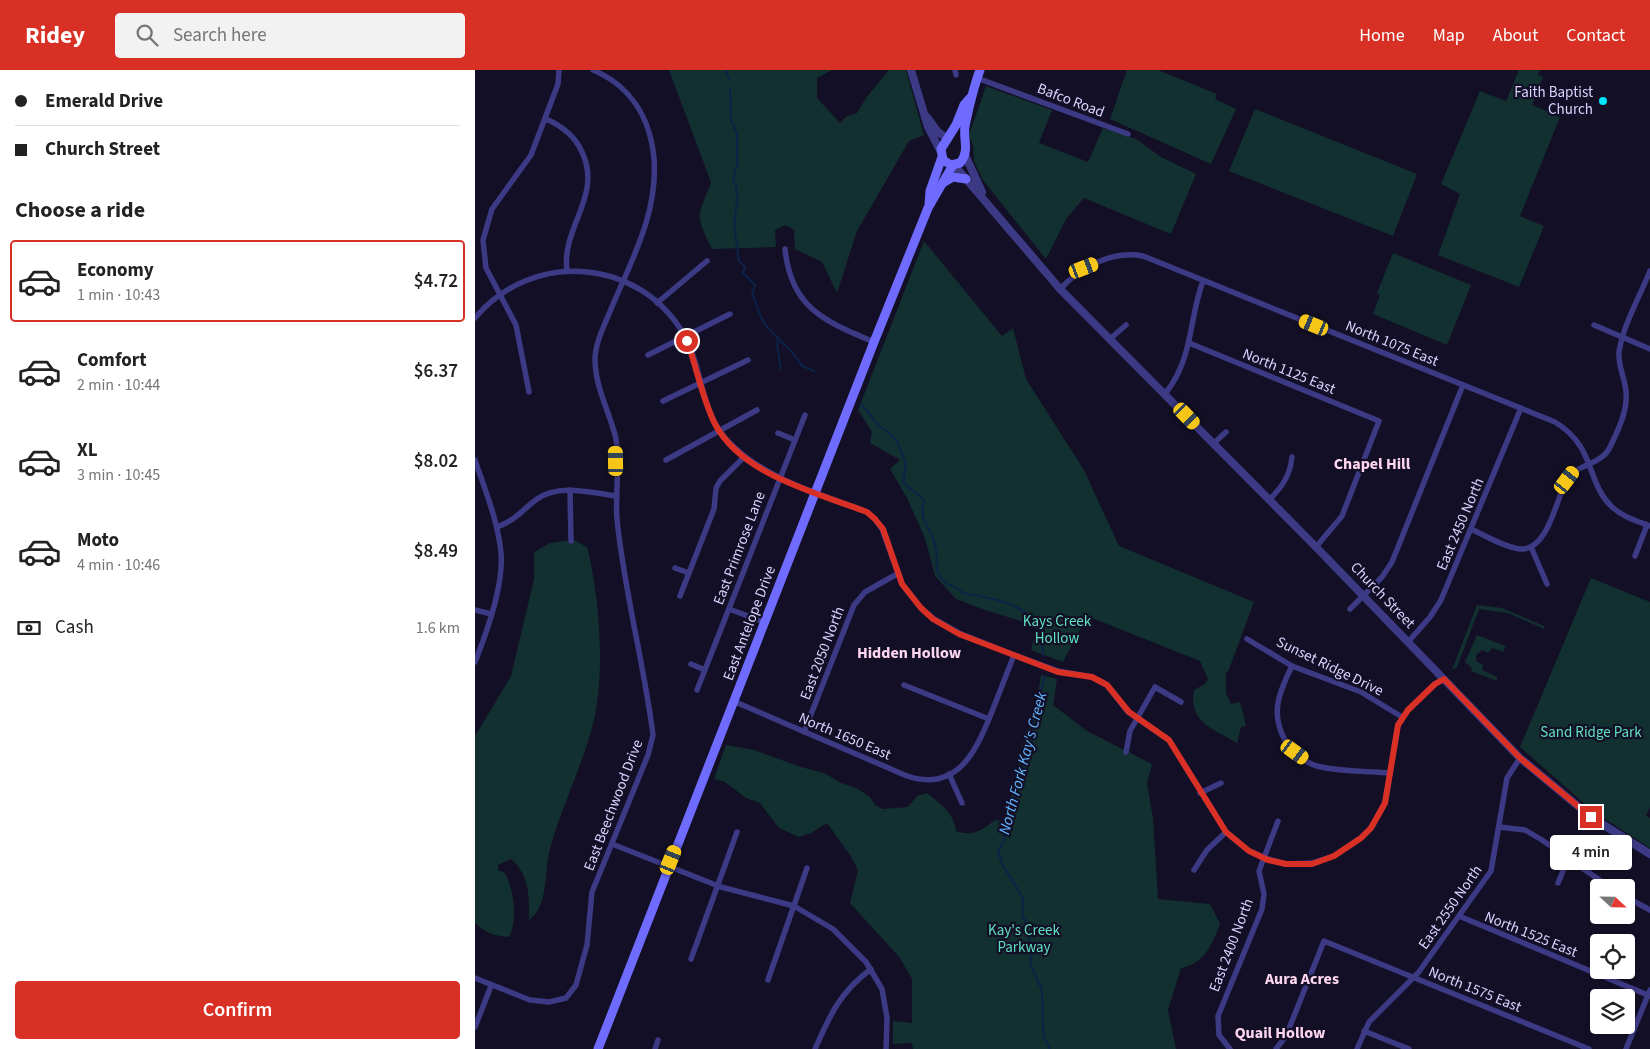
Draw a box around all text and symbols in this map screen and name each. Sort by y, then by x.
search box [115,13,465,58]
text: Ridey [25,18,85,53]
icon: search [133,21,161,49]
text: Search here [173,22,267,49]
text: Home [1359,23,1405,48]
text: Map [1433,23,1465,48]
text: About [1493,23,1538,48]
text: Contact [1566,23,1625,48]
street label: Bafco Road [1034,78,1107,123]
place label: Faith Baptist Church [1514,82,1593,120]
text: Emerald Drive [45,88,163,115]
marker: Faith Baptist Church [1597,95,1609,107]
text: Church Street [45,136,160,163]
text: Choose a ride [15,194,145,226]
car [1067,256,1100,280]
text: Economy [77,257,154,284]
icon: car [17,259,62,304]
text: $4.72 [414,268,458,295]
text: 1 min · 10:43 [77,284,160,306]
car [1297,312,1330,338]
street label: North 1075 East [1342,315,1441,372]
route start [676,330,698,352]
street label: North 1125 East [1239,343,1338,400]
text: Comfort [77,347,147,374]
icon: car [17,349,62,394]
text: $6.37 [414,358,458,385]
text: 2 min · 10:44 [77,374,160,396]
car [1171,400,1202,432]
text: XL [77,437,98,464]
icon: car [17,439,62,484]
car [608,446,623,476]
text: $8.02 [414,448,458,475]
district label: Chapel Hill [1334,453,1411,475]
text: 3 min · 10:45 [77,464,160,486]
car [1551,464,1582,496]
street label: East 2450 North [1432,475,1489,574]
street label: East Primrose Lane [708,489,771,608]
text: Moto [77,527,119,554]
icon: car [17,529,62,574]
text: $8.49 [414,538,458,565]
text: 4 min · 10:46 [77,554,160,576]
street label: Church Street [1345,557,1420,633]
street label: East Antelope Drive [718,563,781,684]
street label: East 2050 North [795,603,850,703]
park label: Kays Creek Hollow [1023,611,1092,649]
icon: cash [15,614,43,642]
text: Cash [55,614,94,641]
text: 1.6 km [416,617,460,639]
street label: Sunset Ridge Drive [1273,631,1387,702]
district label: Hidden Hollow [857,642,962,664]
water label: North Fork Kay's Creek [993,689,1053,837]
street label: North 1650 East [795,708,894,765]
park label: Sand Ridge Park [1540,722,1642,743]
street label: East Beechwood Drive [579,737,648,874]
car [1278,737,1311,767]
route end [1580,806,1602,828]
callout: 4 min [1550,834,1632,870]
text: 4 min [1572,841,1610,863]
car [658,843,683,877]
street label: East 2550 North [1414,861,1487,954]
north arrow [1590,879,1635,924]
map controls [1590,879,1635,1034]
street label: East 2400 North [1204,895,1259,995]
street label: North 1525 East [1481,906,1580,963]
park label: Kay's Creek Parkway [988,920,1061,958]
button: locate [1590,934,1635,979]
street label: North 1575 East [1425,961,1524,1018]
district label: Aura Acres [1264,968,1339,990]
button: Confirm [15,981,460,1039]
button: layers [1590,989,1635,1034]
district label: Quail Hollow [1235,1022,1326,1044]

